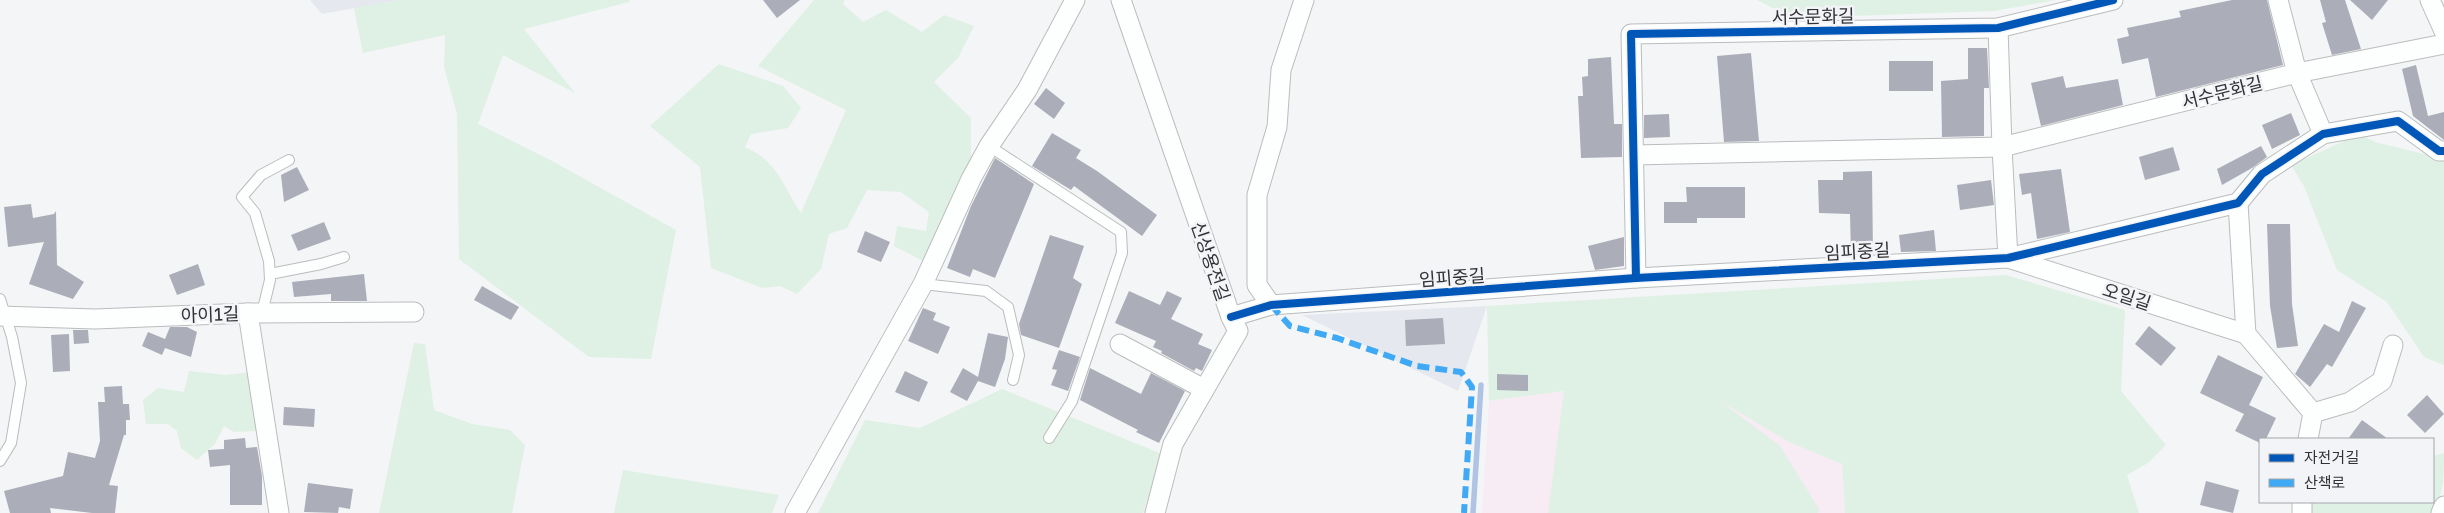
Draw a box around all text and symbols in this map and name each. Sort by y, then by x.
street label: 서수문화길 [1771,4,1855,28]
street label: 서수문화길 [2179,71,2265,113]
street label: 신상용전길 [1187,218,1235,304]
street label: 임피중길 [1823,238,1891,264]
street label: 임피중길 [1418,264,1486,290]
street label: 오일길 [2100,278,2154,314]
street label: 아이1길 [180,302,240,326]
legend [2259,438,2434,503]
text: 자전거길 [2304,448,2359,466]
text: 산책로 [2304,473,2345,491]

